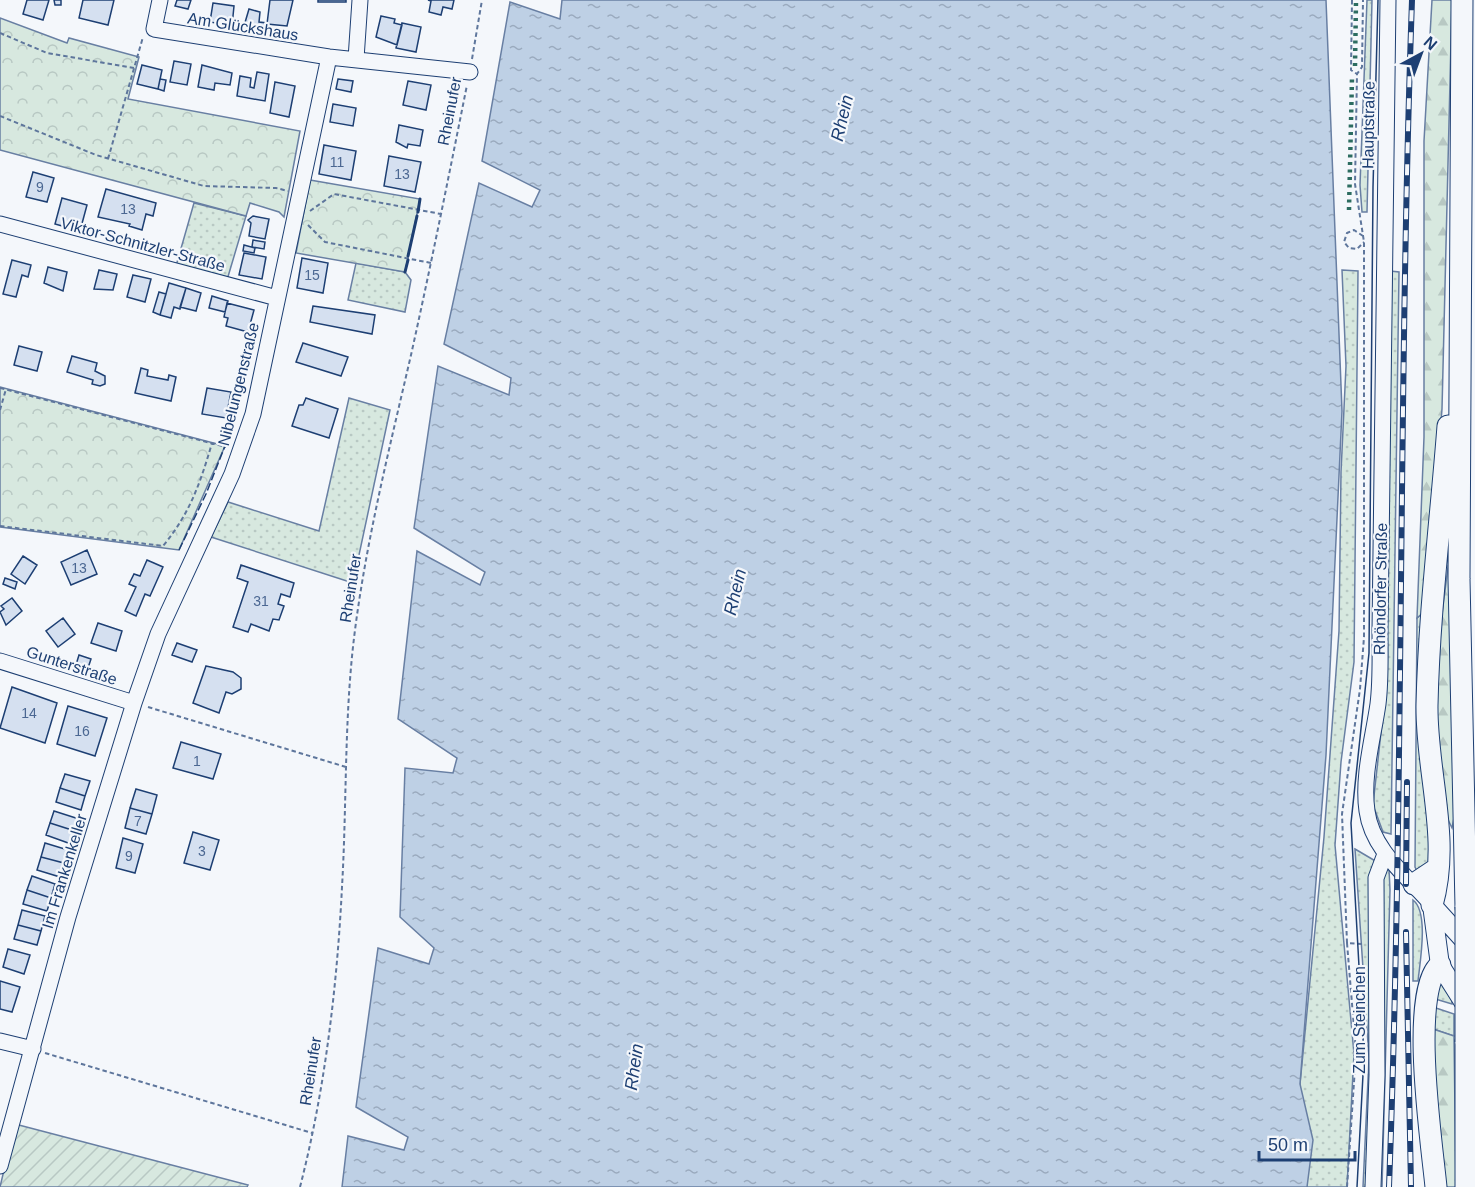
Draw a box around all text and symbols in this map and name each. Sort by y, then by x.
street label: Am Glückshaus [186,9,300,44]
north arrow [1391,24,1451,84]
text: N [1421,33,1440,53]
street label: Rheinufer [435,75,465,147]
street label: Hauptstraße [1359,81,1378,169]
water label: Rhein [827,93,857,143]
house number: 11 [330,154,344,170]
house number: 13 [394,166,410,182]
house number: 9 [36,179,44,195]
house number: 13 [120,201,136,217]
street label: Viktor-Schnitzler-Straße [59,214,227,275]
house number: 15 [304,267,320,283]
street label: Nibelungenstraße [215,321,262,447]
street label: Rhöndorfer Straße [1371,523,1390,655]
street label: Rheinufer [337,552,364,624]
house number: 13 [71,560,87,576]
water label: Rhein [720,567,750,617]
house number: 31 [253,593,269,609]
street label: Gunterstraße [24,643,119,688]
house number: 14 [21,705,37,721]
house number: 16 [74,723,90,739]
house number: 1 [193,753,201,769]
street label: Im Frankenkeller [39,811,90,931]
house number: 7 [134,813,142,829]
house number: 3 [198,843,206,859]
house number: 9 [125,848,133,864]
street label: Zum Steinchen [1351,966,1368,1074]
street label: Rheinufer [297,1035,324,1107]
water label: Rhein [621,1042,647,1092]
scale bar [1259,1124,1355,1162]
text: 50 m [1268,1135,1308,1155]

